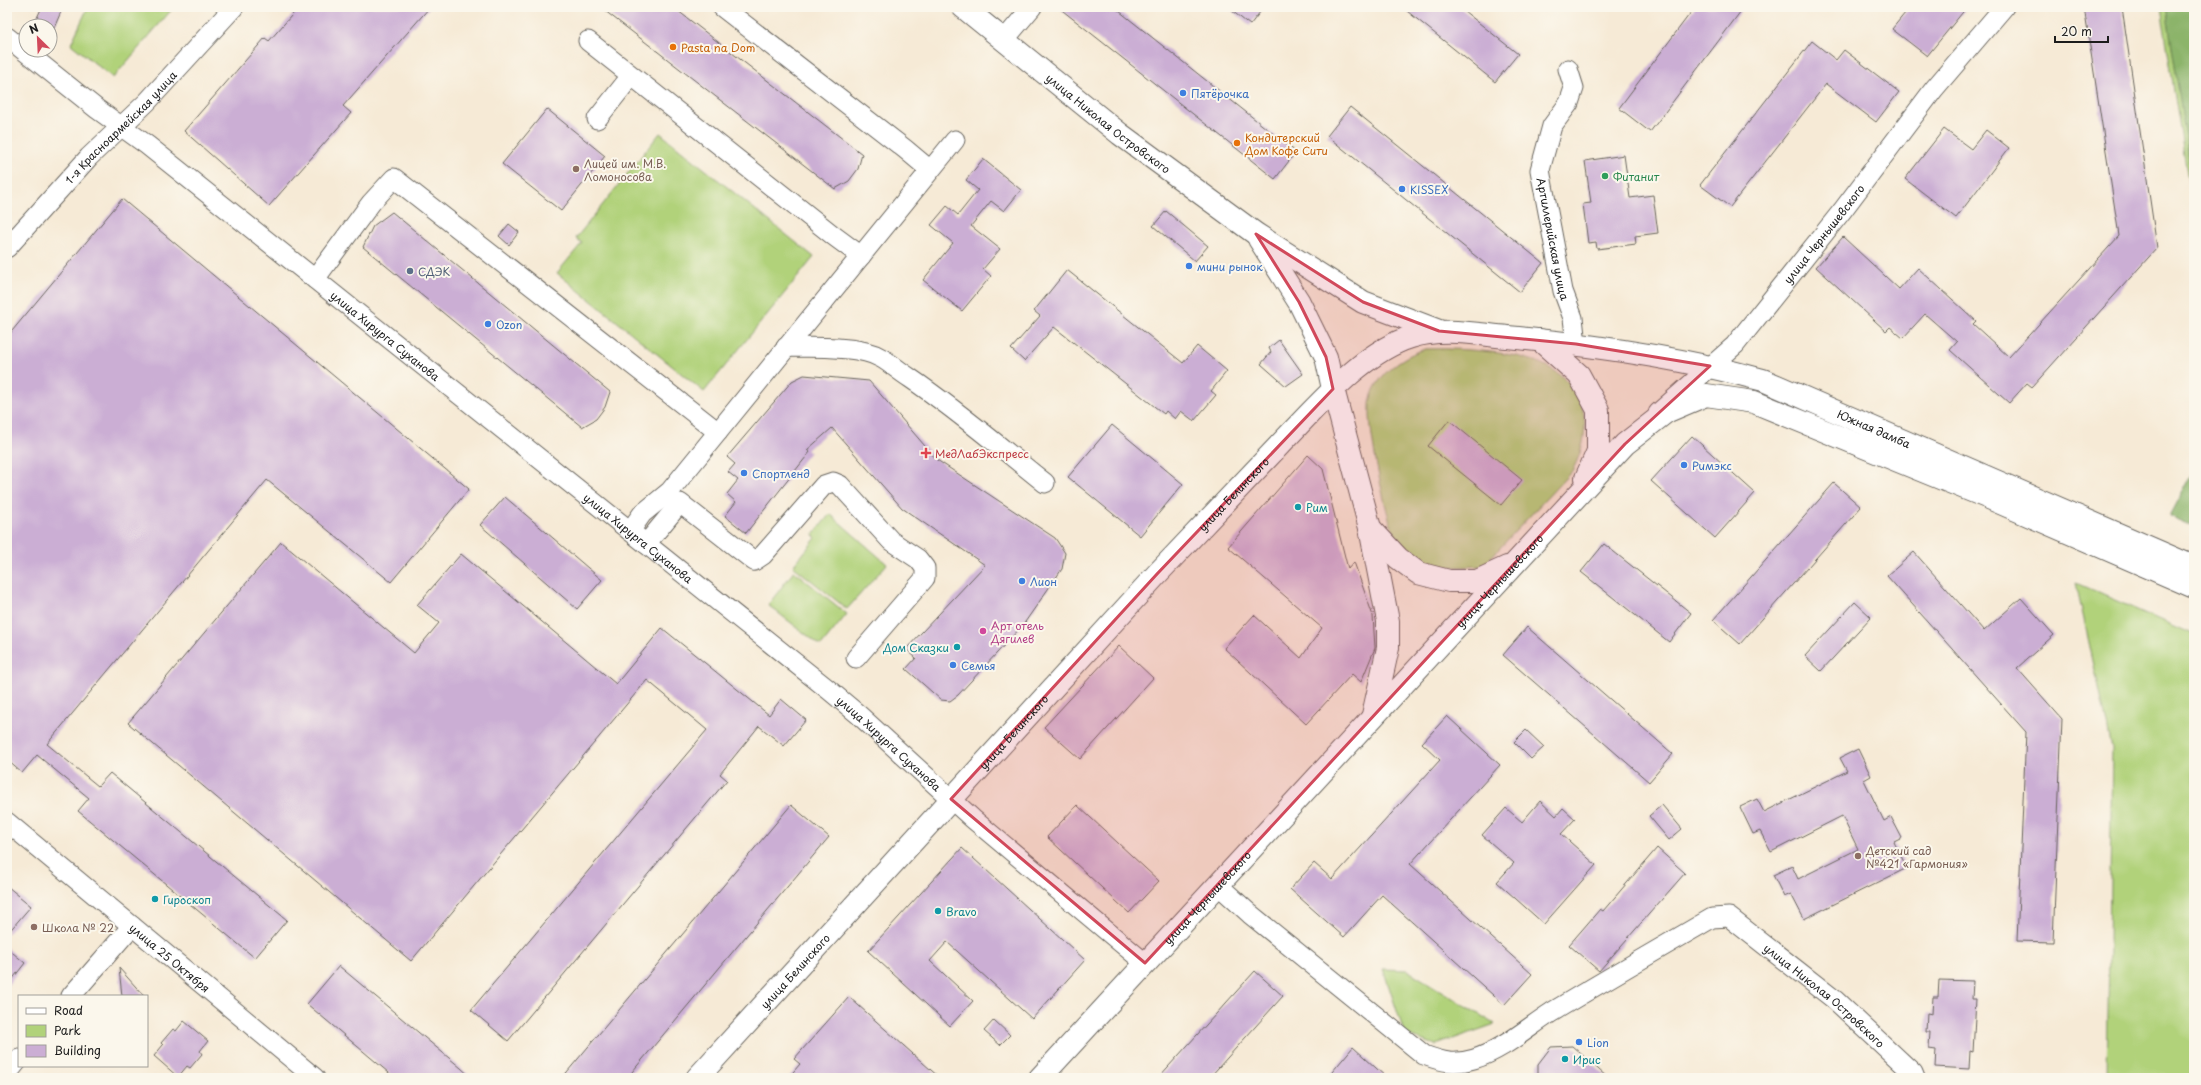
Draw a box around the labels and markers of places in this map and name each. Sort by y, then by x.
place label: Pasta na Dom [681,39,755,56]
marker: Pasta na Dom [668,42,678,52]
place label: Пятёрочка [1191,85,1249,102]
marker: Пятёрочка [1178,88,1188,98]
place label: Кондитерский Дом Кофе Сити [1244,129,1328,159]
marker: Кондитерский Дом Кофе Сити [1232,138,1242,148]
place label: Лицей им. М.В. Ломоносова [584,155,666,185]
marker: Лицей им. М.В. Ломоносова [571,164,581,174]
place label: Фитанит [1613,168,1660,185]
marker: Фитанит [1600,171,1610,181]
place label: KISSEX [1410,181,1449,198]
marker: KISSEX [1397,184,1407,194]
place label: мини рынок [1197,258,1263,275]
marker: мини рынок [1184,261,1194,271]
place label: СДЭК [418,263,451,280]
marker: СДЭК [405,266,415,276]
place label: Ozon [496,316,522,333]
marker: Ozon [483,319,493,329]
place label: МедЛабЭкспресс [935,445,1029,462]
marker: МедЛабЭкспресс [920,447,932,459]
place label: Римэкс [1692,457,1732,474]
marker: Римэкс [1679,460,1689,470]
place label: Спортленд [752,465,810,482]
marker: Спортленд [739,468,749,478]
place label: Рим [1306,499,1328,516]
marker: Рим [1293,502,1303,512]
place label: Лион [1030,573,1057,590]
marker: Лион [1017,576,1027,586]
place label: Арт отель Дягилев [990,617,1044,647]
marker: Арт отель Дягилев [978,626,988,636]
place label: Дом Сказки [882,639,949,656]
marker: Дом Сказки [952,642,962,652]
place label: Семья [961,657,996,674]
marker: Семья [948,660,958,670]
place label: Детский сад №421 «Гармония» [1865,842,1968,872]
marker: Детский сад №421 «Гармония» [1853,851,1863,861]
place label: Гироскоп [163,891,211,908]
marker: Гироскоп [150,894,160,904]
place label: Bravo [946,903,977,920]
marker: Bravo [933,906,943,916]
place label: Школа № 22 [42,919,114,936]
marker: Школа № 22 [29,922,39,932]
place label: Lion [1587,1034,1609,1051]
marker: Lion [1574,1037,1584,1047]
place label: Ирис [1573,1051,1601,1068]
marker: Ирис [1560,1054,1570,1064]

